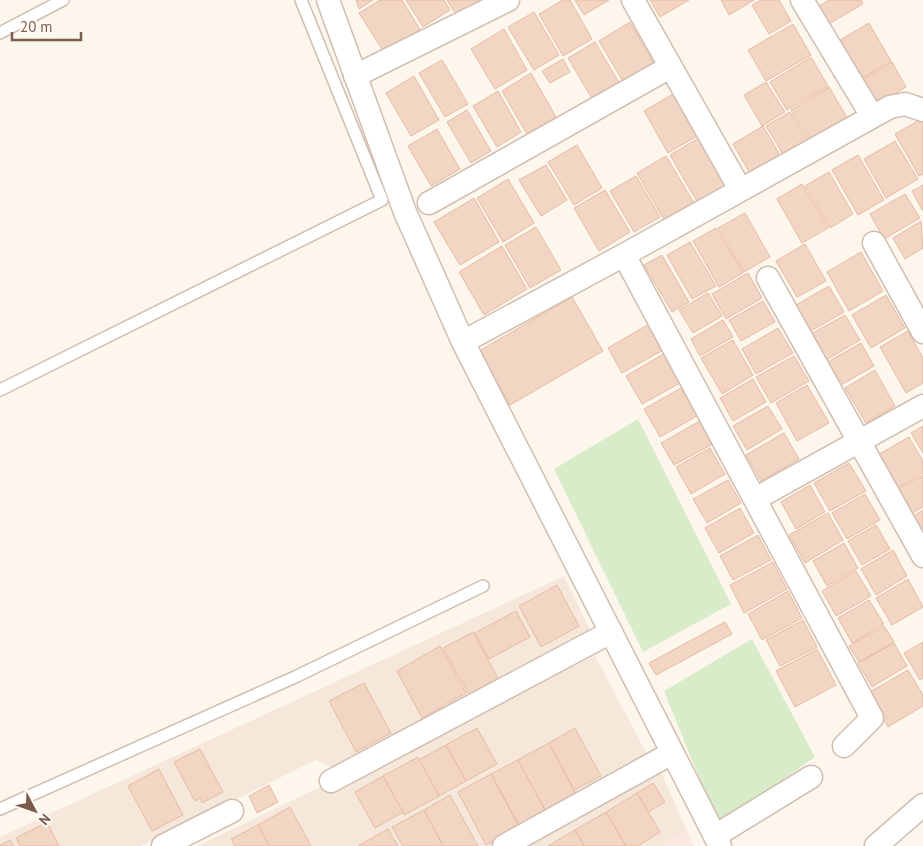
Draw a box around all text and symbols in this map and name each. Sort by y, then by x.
scale bar [12,10,81,42]
text: 20 m [20,17,53,36]
north arrow [10,786,60,836]
text: N [35,810,55,829]

